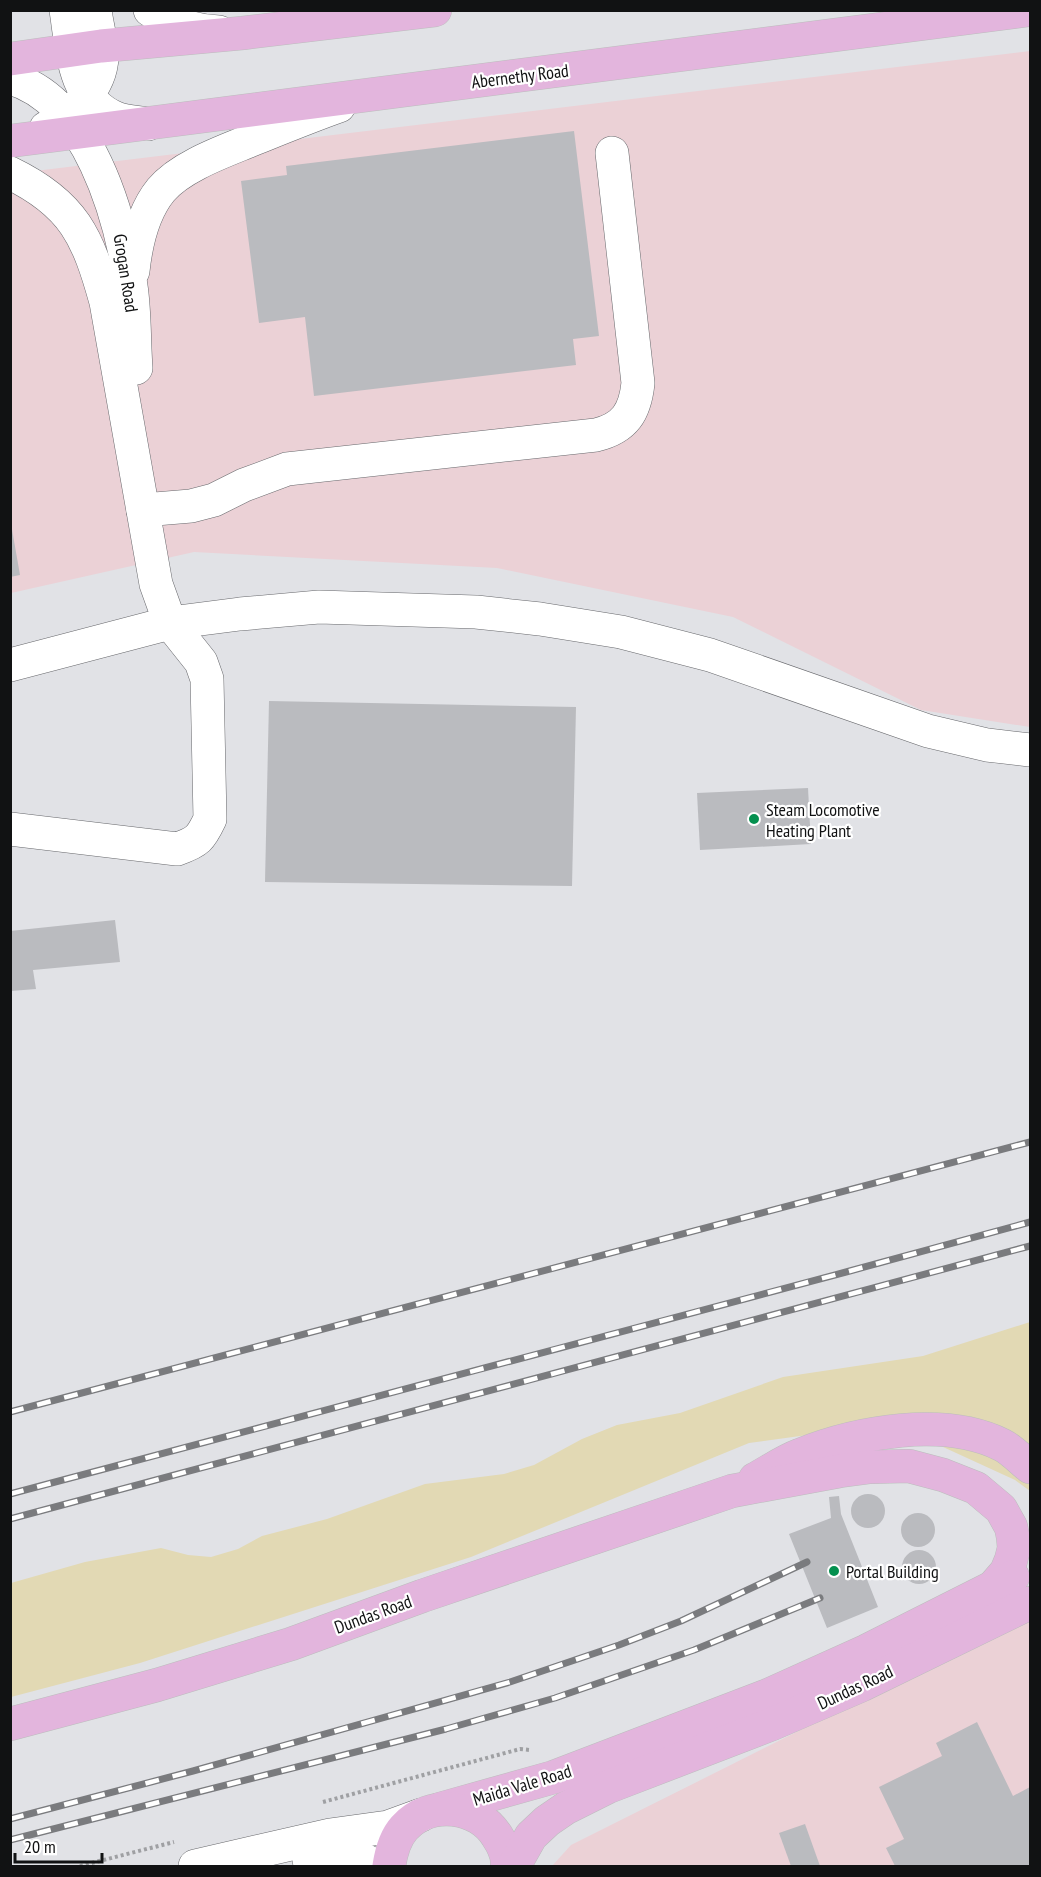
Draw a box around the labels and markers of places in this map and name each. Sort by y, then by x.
place label: Steam Locomotive Heating Plant [766,798,880,842]
marker: Steam Locomotive Heating Plant [747,812,761,826]
place label: Portal Building [846,1560,939,1583]
marker: Portal Building [827,1564,841,1578]

